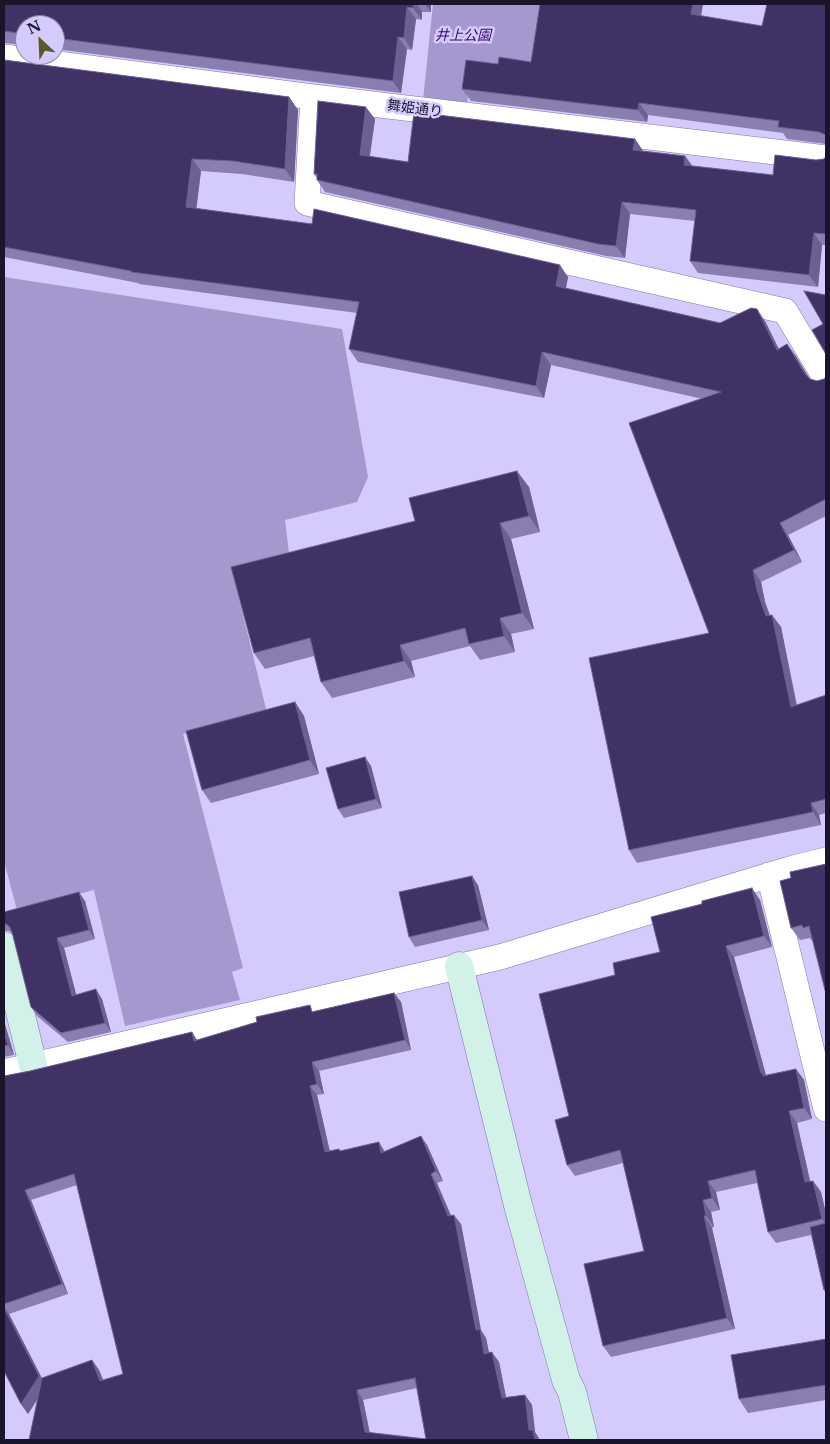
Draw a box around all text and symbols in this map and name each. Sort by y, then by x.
north arrow [15,15,65,65]
text: N [24,16,44,38]
park label: 井上公園 [435,28,491,44]
street label: 舞姫通り [386,97,444,121]

